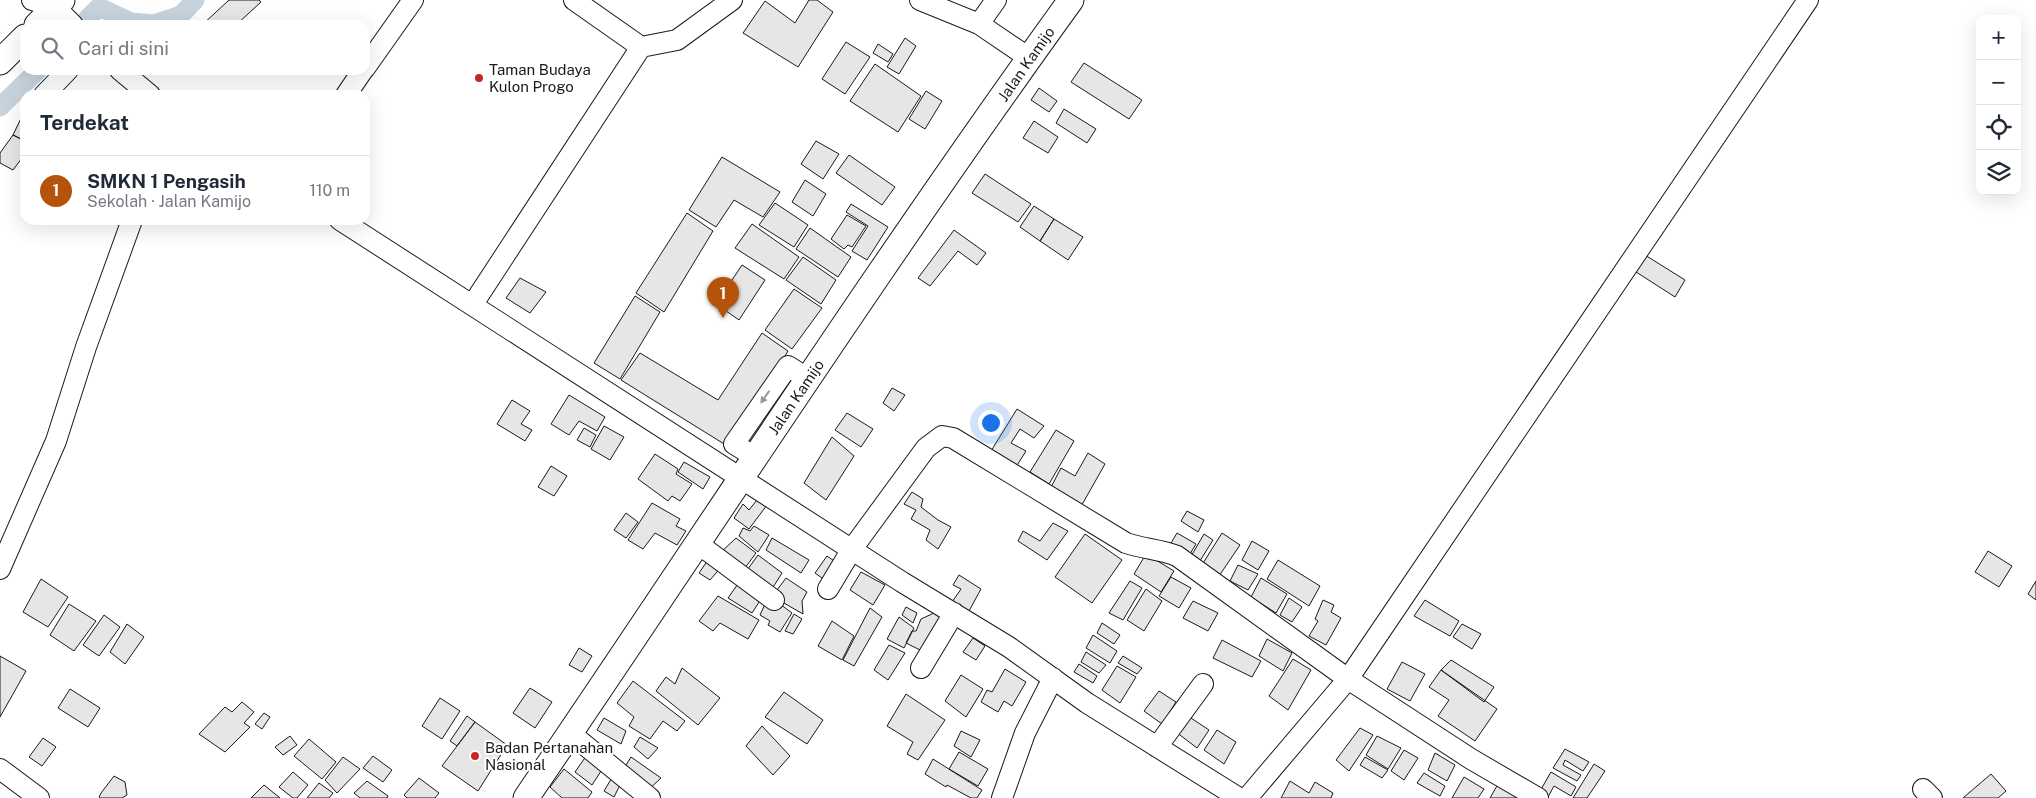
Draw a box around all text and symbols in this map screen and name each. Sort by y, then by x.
map controls [1976,15,2021,195]
button: + [1976,15,2021,60]
search box [20,20,370,75]
street label: Jalan Kamijo [994,24,1058,104]
icon: search [38,34,66,62]
text: Cari di sini [78,37,169,59]
button: − [1976,60,2021,105]
place label: Taman Budaya Kulon Progo [489,61,591,95]
marker: Taman Budaya Kulon Progo [473,72,485,84]
button: locate [1976,105,2021,150]
text: Terdekat [40,110,129,135]
button: layers [1976,150,2021,195]
text: SMKN 1 Pengasih [87,170,246,192]
text: 1 [53,181,59,200]
text: 110 m [309,181,350,200]
text: Sekolah · Jalan Kamijo [87,192,251,211]
pin: 1 [707,277,739,318]
street label: Jalan Kamijo [765,356,827,438]
one-way arrow [760,390,771,403]
your location [978,410,1004,436]
place label: Badan Pertanahan Nasional [485,739,613,773]
marker: Badan Pertanahan Nasional [469,750,481,762]

